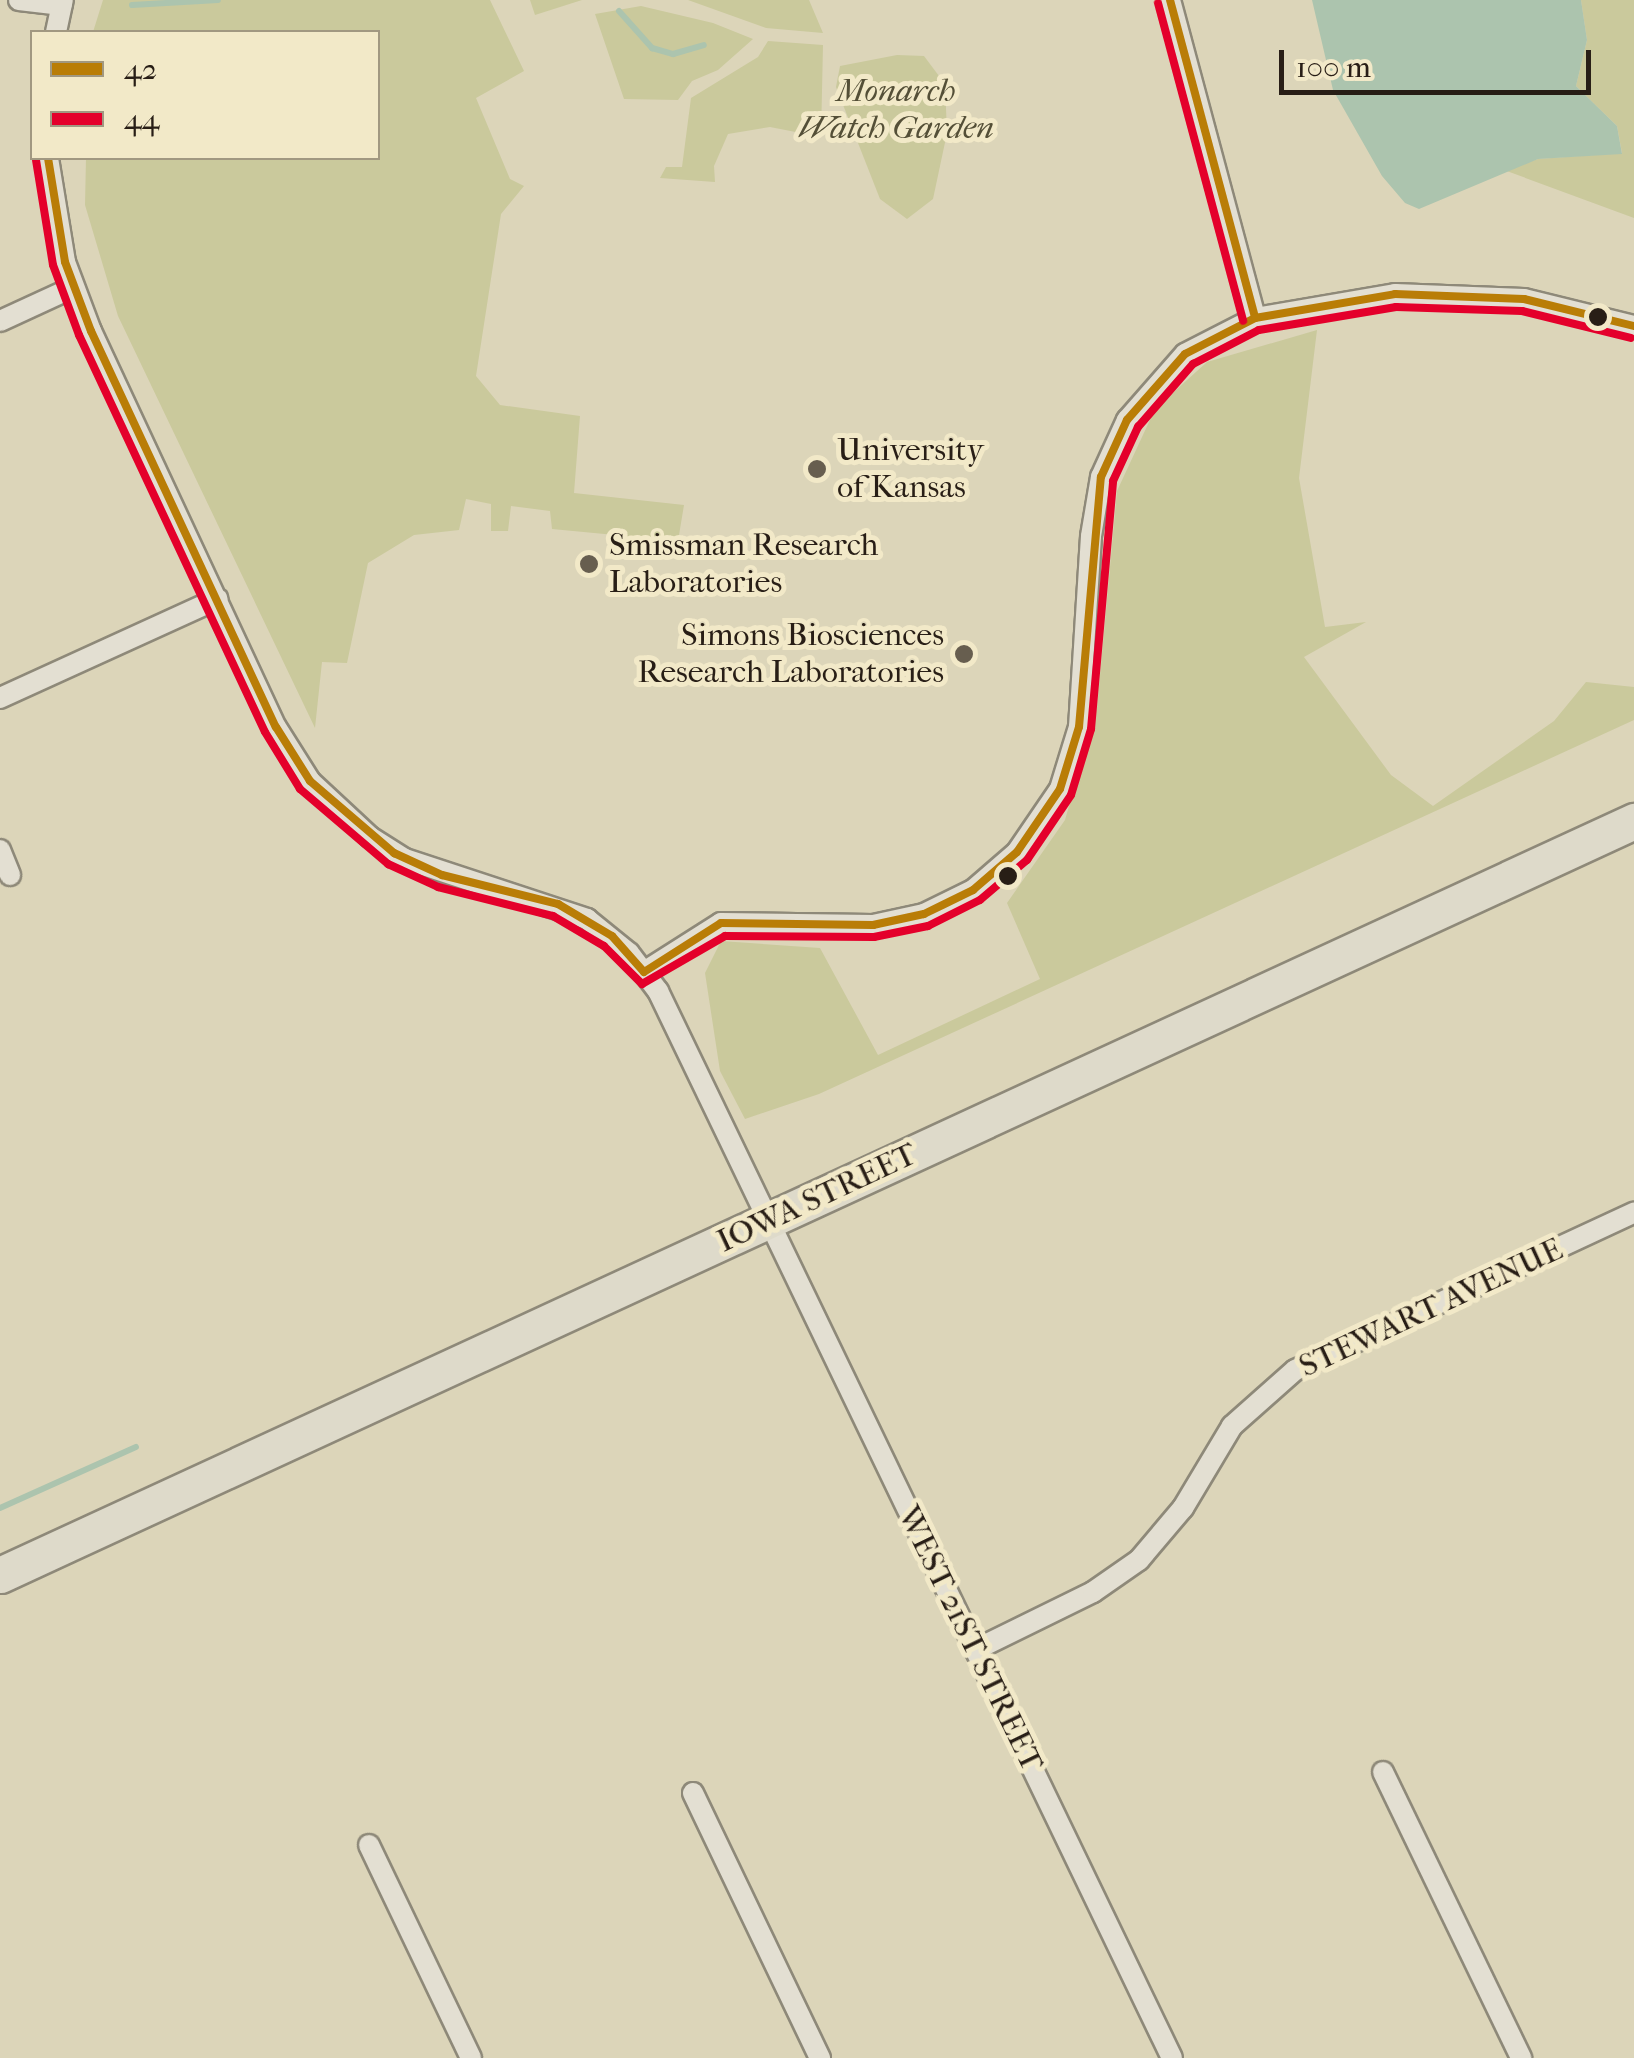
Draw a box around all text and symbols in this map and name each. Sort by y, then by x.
legend [30,30,380,160]
scale bar [1284,30,1596,92]
text: 100 m [1296,50,1371,85]
text: 42 [124,52,157,87]
park label: Monarch Watch Garden [798,73,994,148]
text: 44 [124,102,160,137]
unlabelled marker [1588,307,1608,327]
place label: University of Kansas [837,432,984,507]
marker: University of Kansas [806,458,828,480]
place label: Smissman Research Laboratories [609,527,879,602]
marker: Smissman Research Laboratories [578,553,600,575]
place label: Simons Biosciences Research Laboratories [637,617,944,692]
marker: Simons Biosciences Research Laboratories [953,643,975,665]
unlabelled marker [998,866,1018,886]
street label: IOWA STREET [711,1135,923,1261]
street label: STEWART AVENUE [1293,1230,1569,1386]
street label: WEST 21ST STREET [889,1500,1051,1778]

